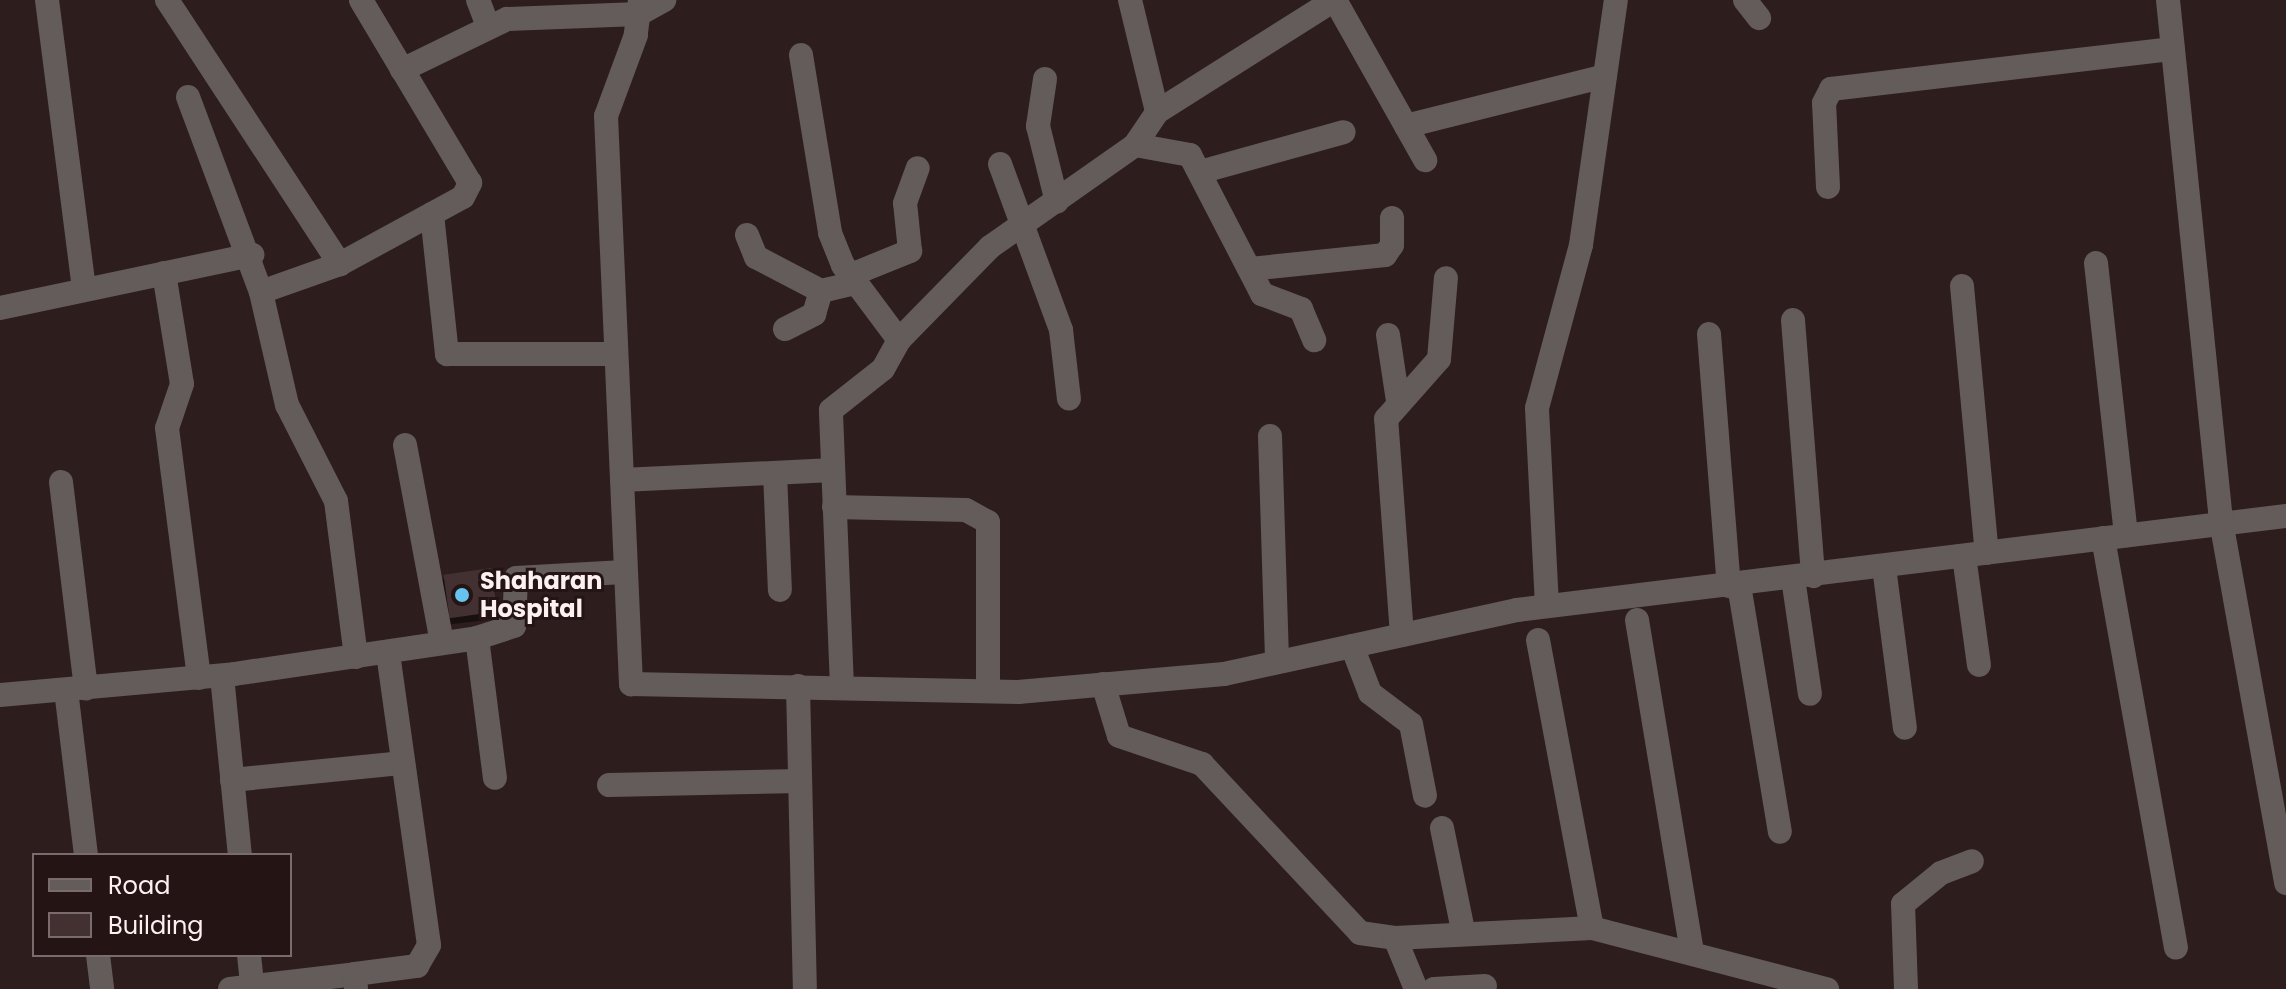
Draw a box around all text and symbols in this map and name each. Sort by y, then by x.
place label: Shaharan Hospital [480,567,602,623]
marker: Shaharan Hospital [451,584,473,606]
legend [32,853,292,957]
text: Road [108,869,170,902]
text: Building [108,909,204,942]

